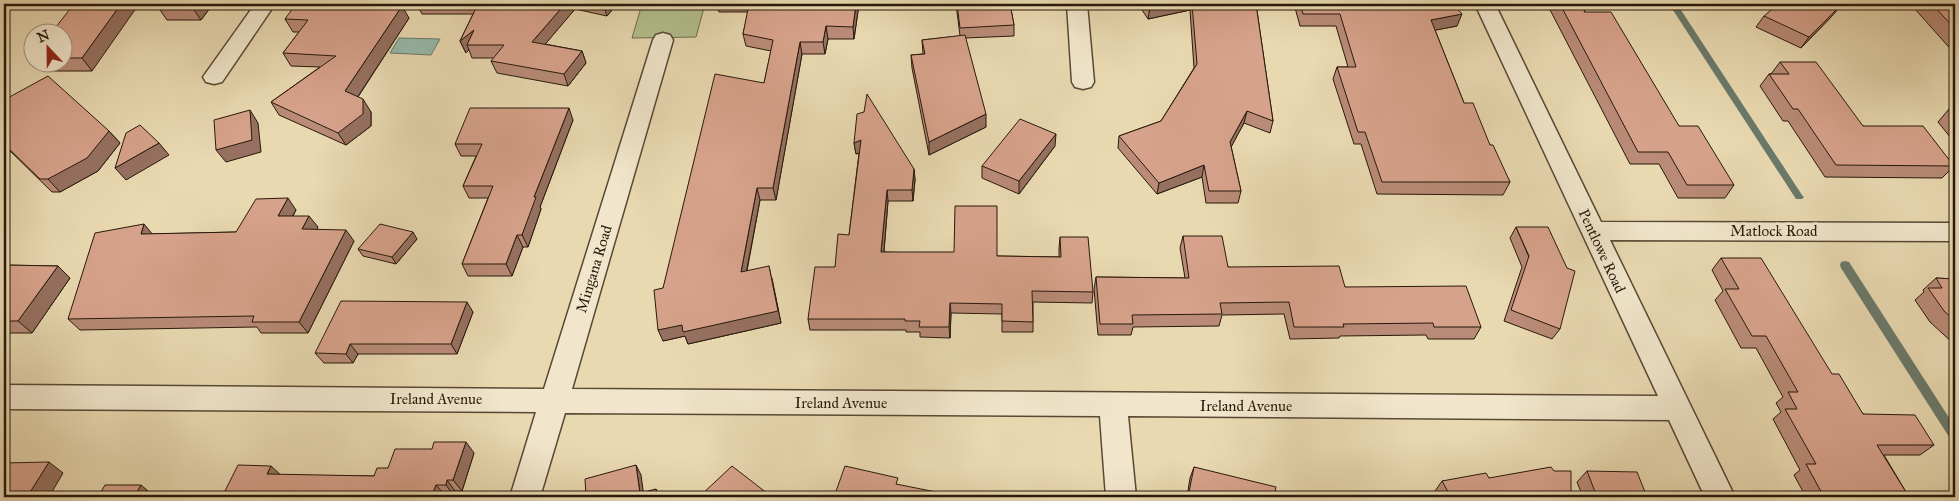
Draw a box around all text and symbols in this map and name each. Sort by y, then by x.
north arrow [22,22,72,72]
text: N [35,26,52,47]
street label: Pentlowe Road [1575,206,1629,296]
street label: Matlock Road [1730,222,1818,240]
street label: Mingana Road [572,223,616,315]
street label: Ireland Avenue [390,390,482,408]
street label: Ireland Avenue [795,394,887,412]
street label: Ireland Avenue [1200,397,1292,415]

